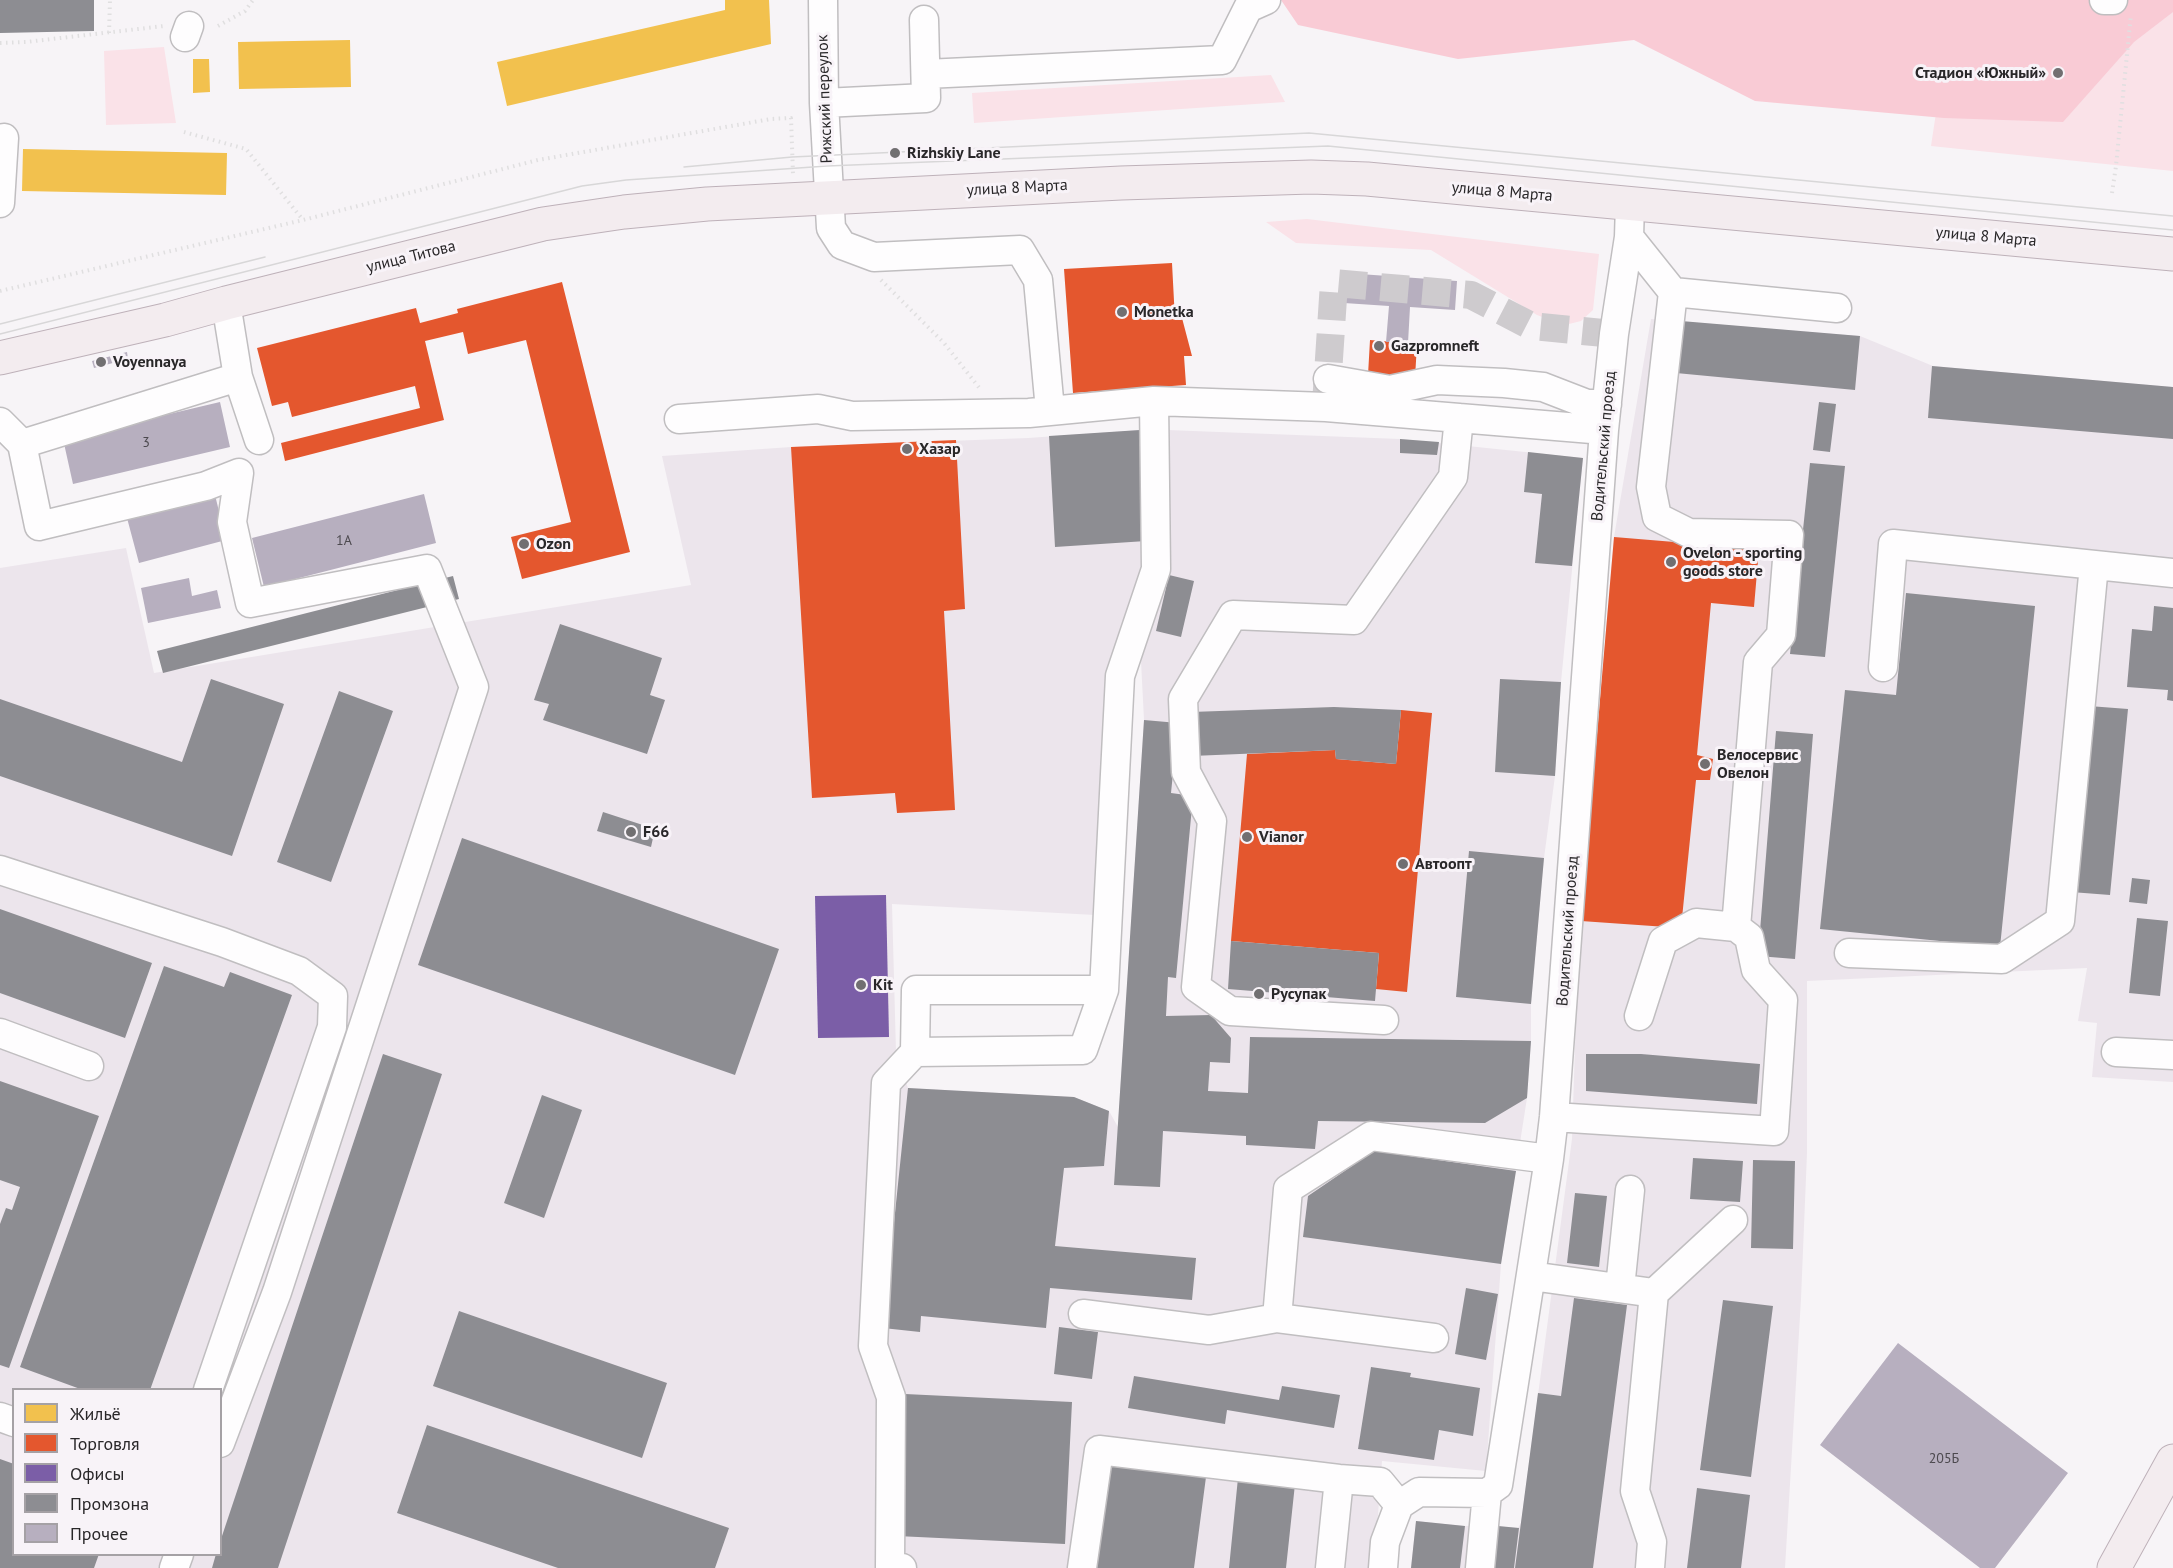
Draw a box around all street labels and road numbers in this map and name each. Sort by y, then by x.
street label: Рижский переулок [813,34,837,164]
street label: улица 8 Марта [966,176,1068,200]
street label: улица 8 Марта [1451,178,1553,206]
street label: улица 8 Марта [1935,223,2037,251]
street label: улица Титова [364,237,458,277]
street label: Водительский проезд [1588,370,1620,522]
street label: Водительский проезд [1553,855,1583,1007]

